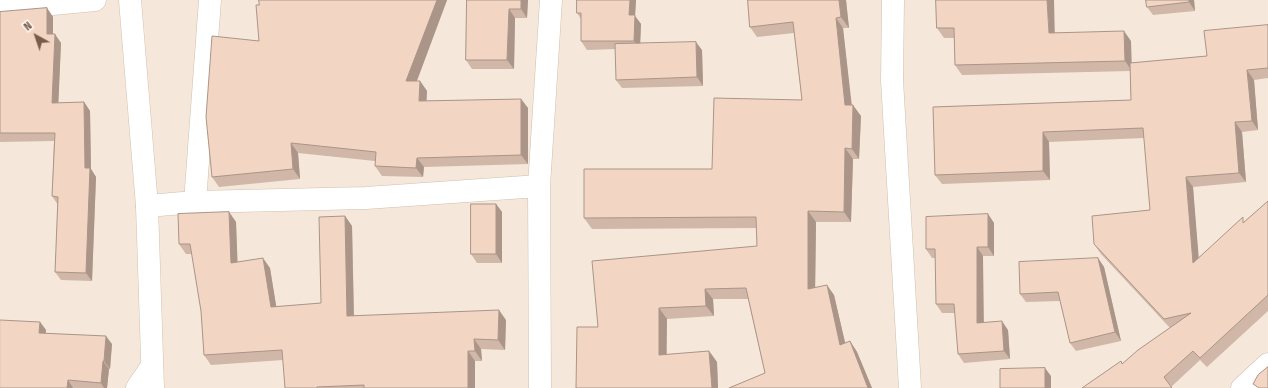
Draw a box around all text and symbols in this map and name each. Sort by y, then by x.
north arrow [16,16,56,56]
text: N [21,19,35,34]

